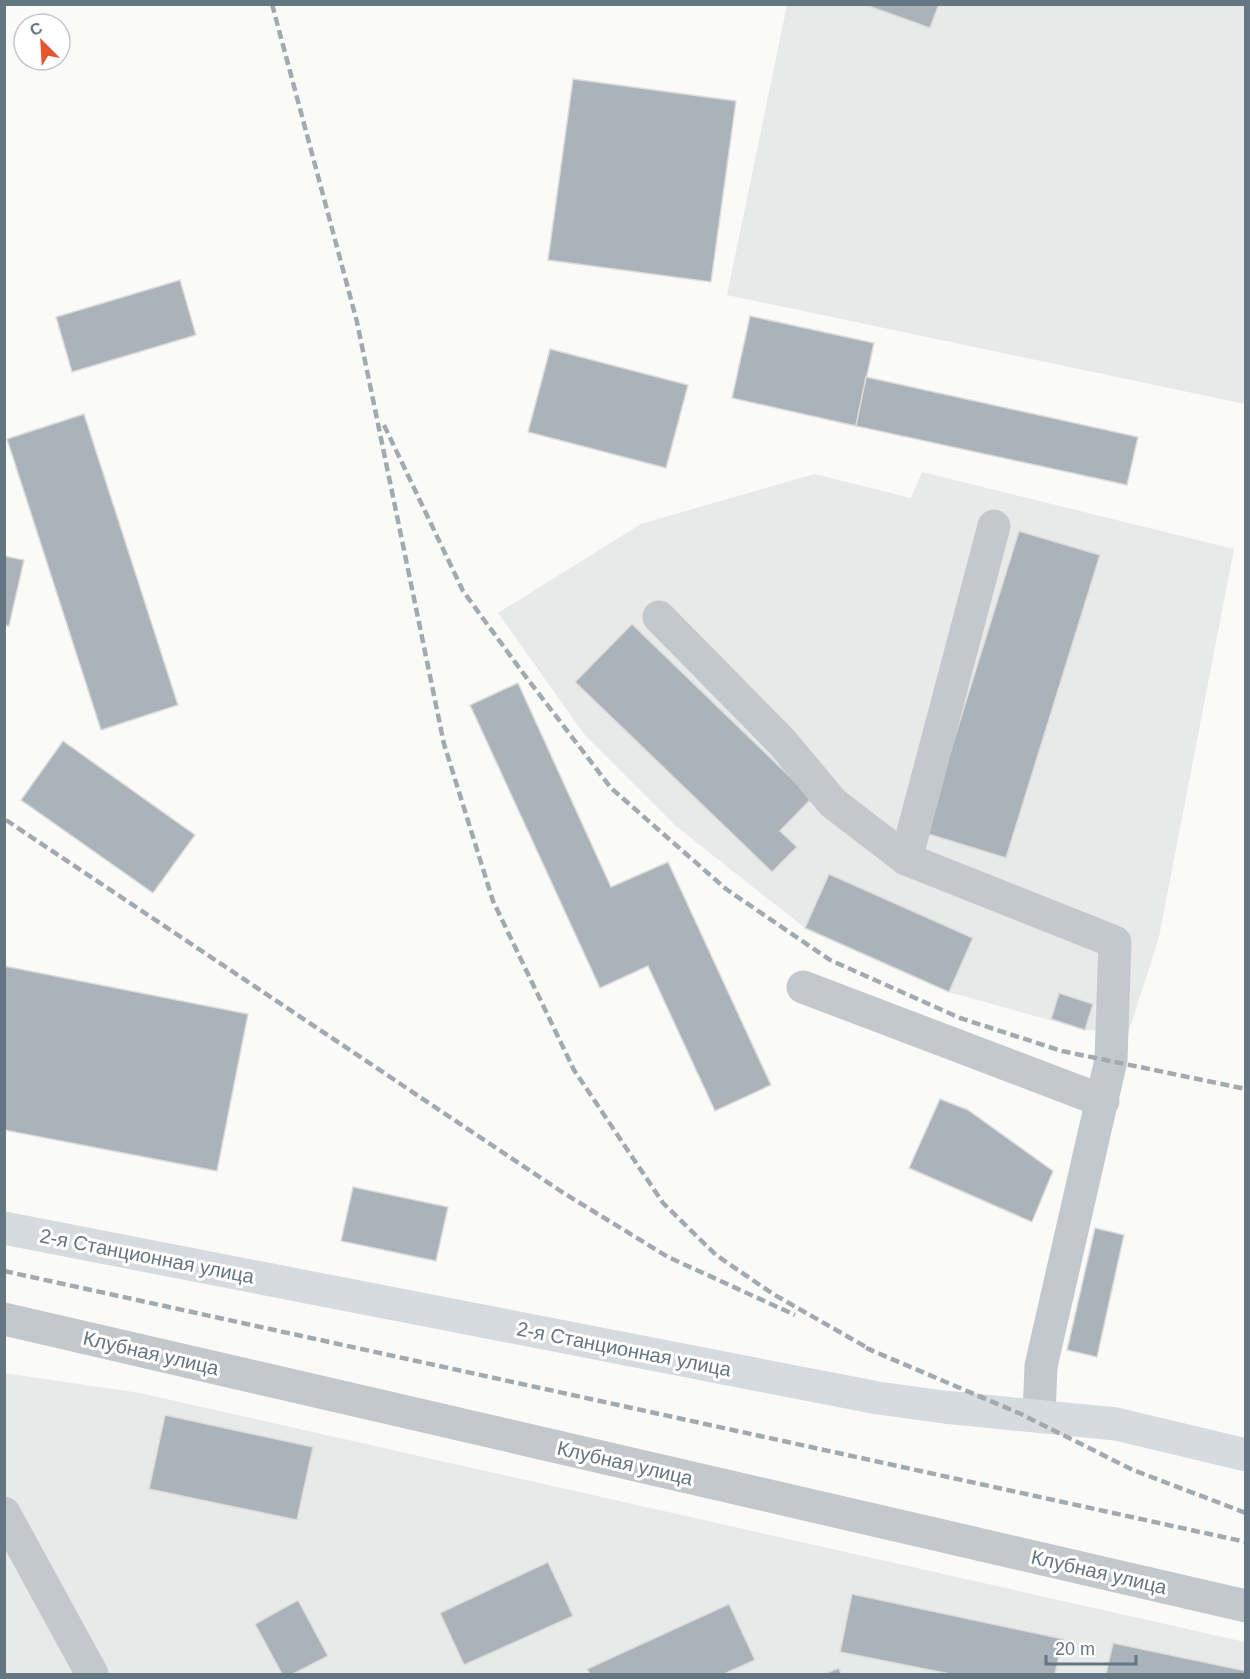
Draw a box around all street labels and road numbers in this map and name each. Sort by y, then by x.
street label: 2-я Станционная улица [38,1224,257,1288]
street label: 2-я Станционная улица [515,1317,734,1381]
street label: Клубная улица [81,1327,222,1379]
street label: Клубная улица [555,1437,696,1489]
street label: Клубная улица [1029,1546,1170,1598]

